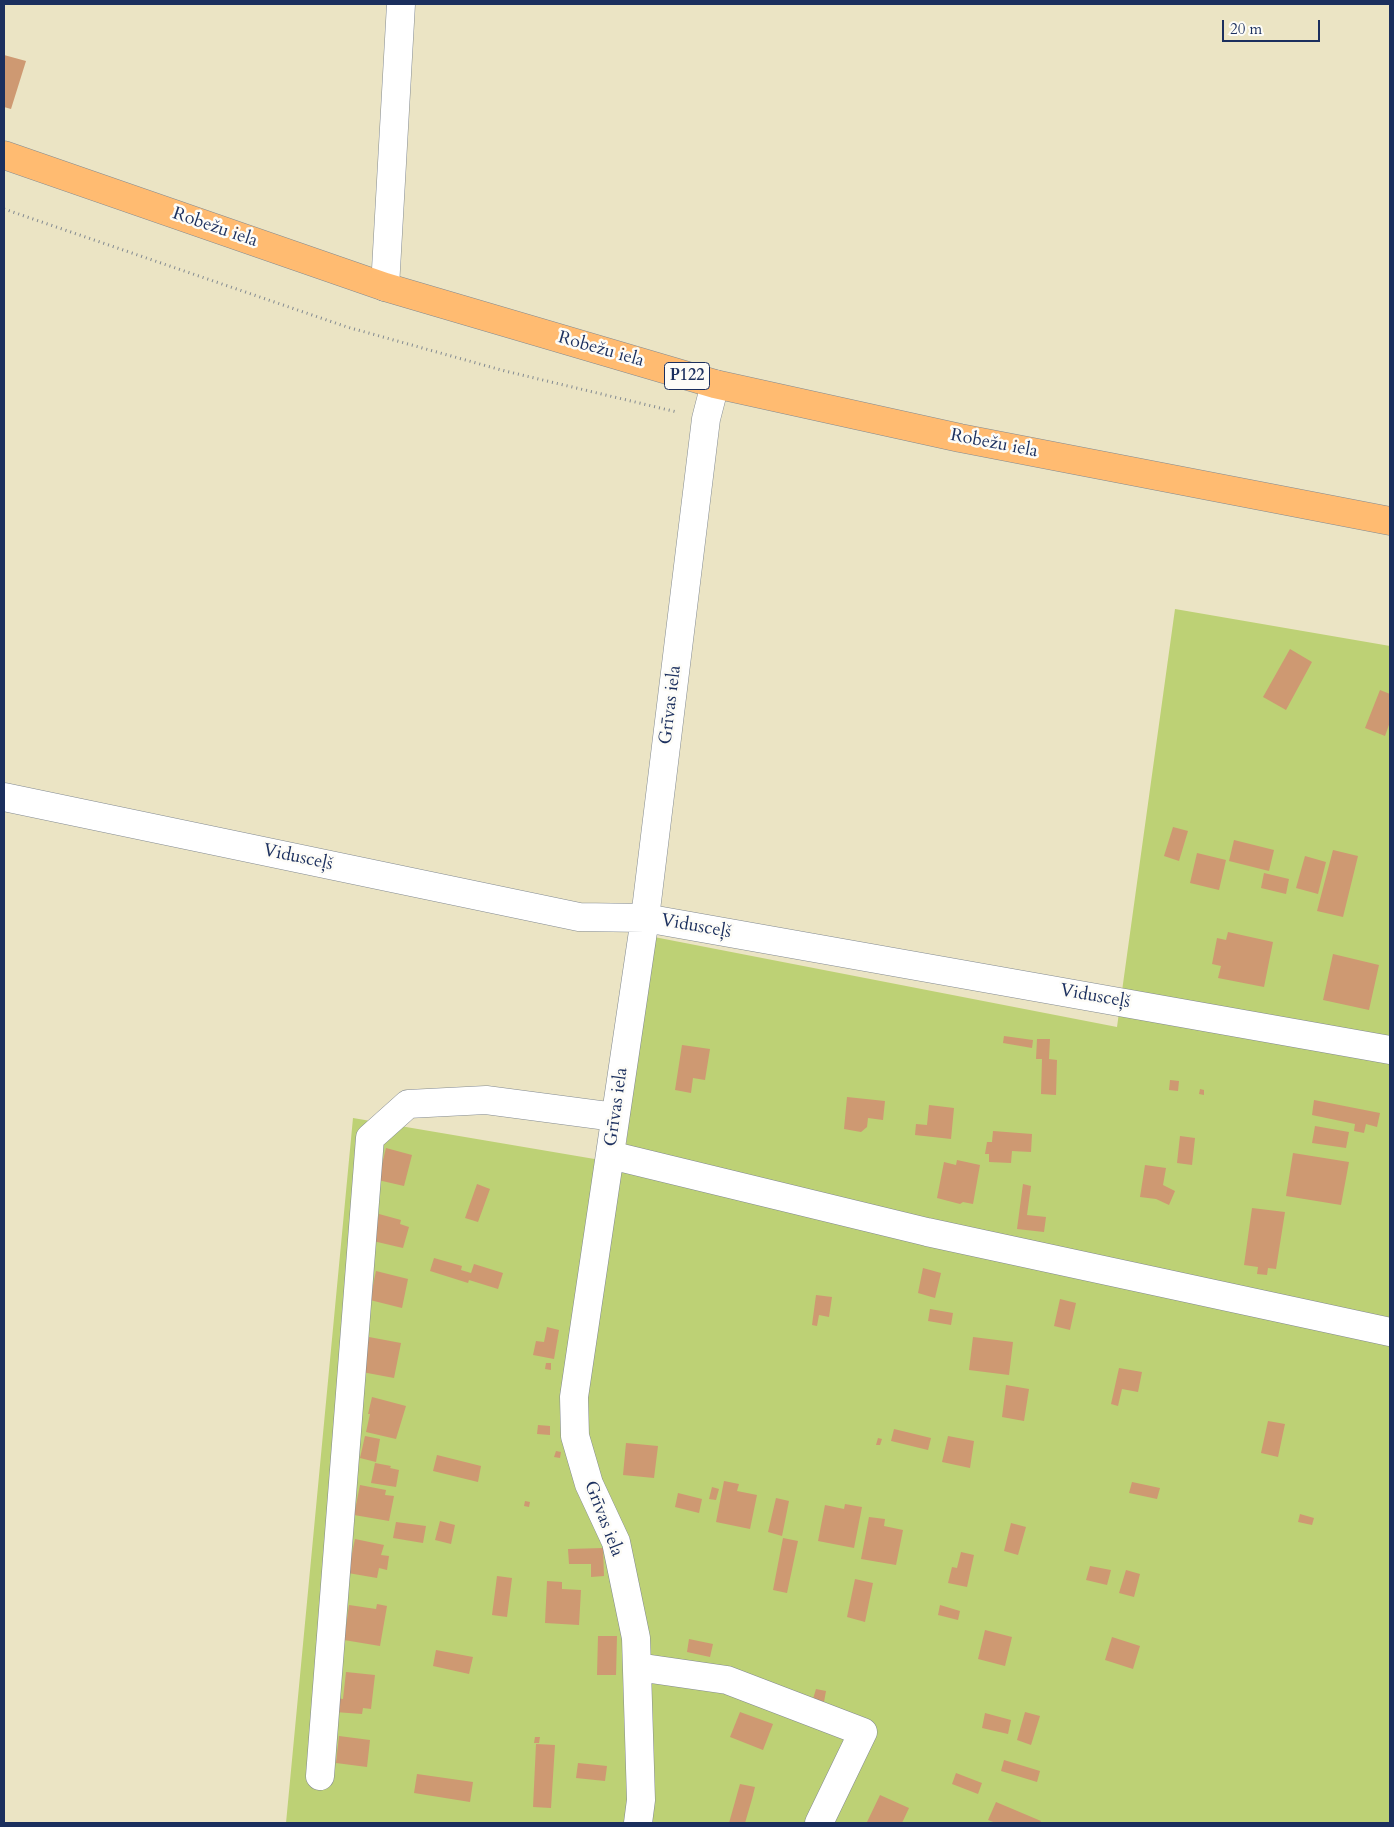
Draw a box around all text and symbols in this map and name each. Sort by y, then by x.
scale bar [1224,10,1322,42]
text: 20 m [1230,19,1262,39]
street label: Robežu iela [170,203,260,253]
street label: Robežu iela [556,327,646,373]
road number: P122 [664,362,710,390]
street label: Robežu iela [949,425,1039,463]
street label: Grīvas iela [655,664,687,746]
street label: Vidusceļš [261,840,335,876]
street label: Vidusceļš [659,910,733,944]
street label: Vidusceļš [1058,980,1132,1014]
street label: Grīvas iela [601,1066,633,1148]
street label: Grīvas iela [579,1478,627,1560]

